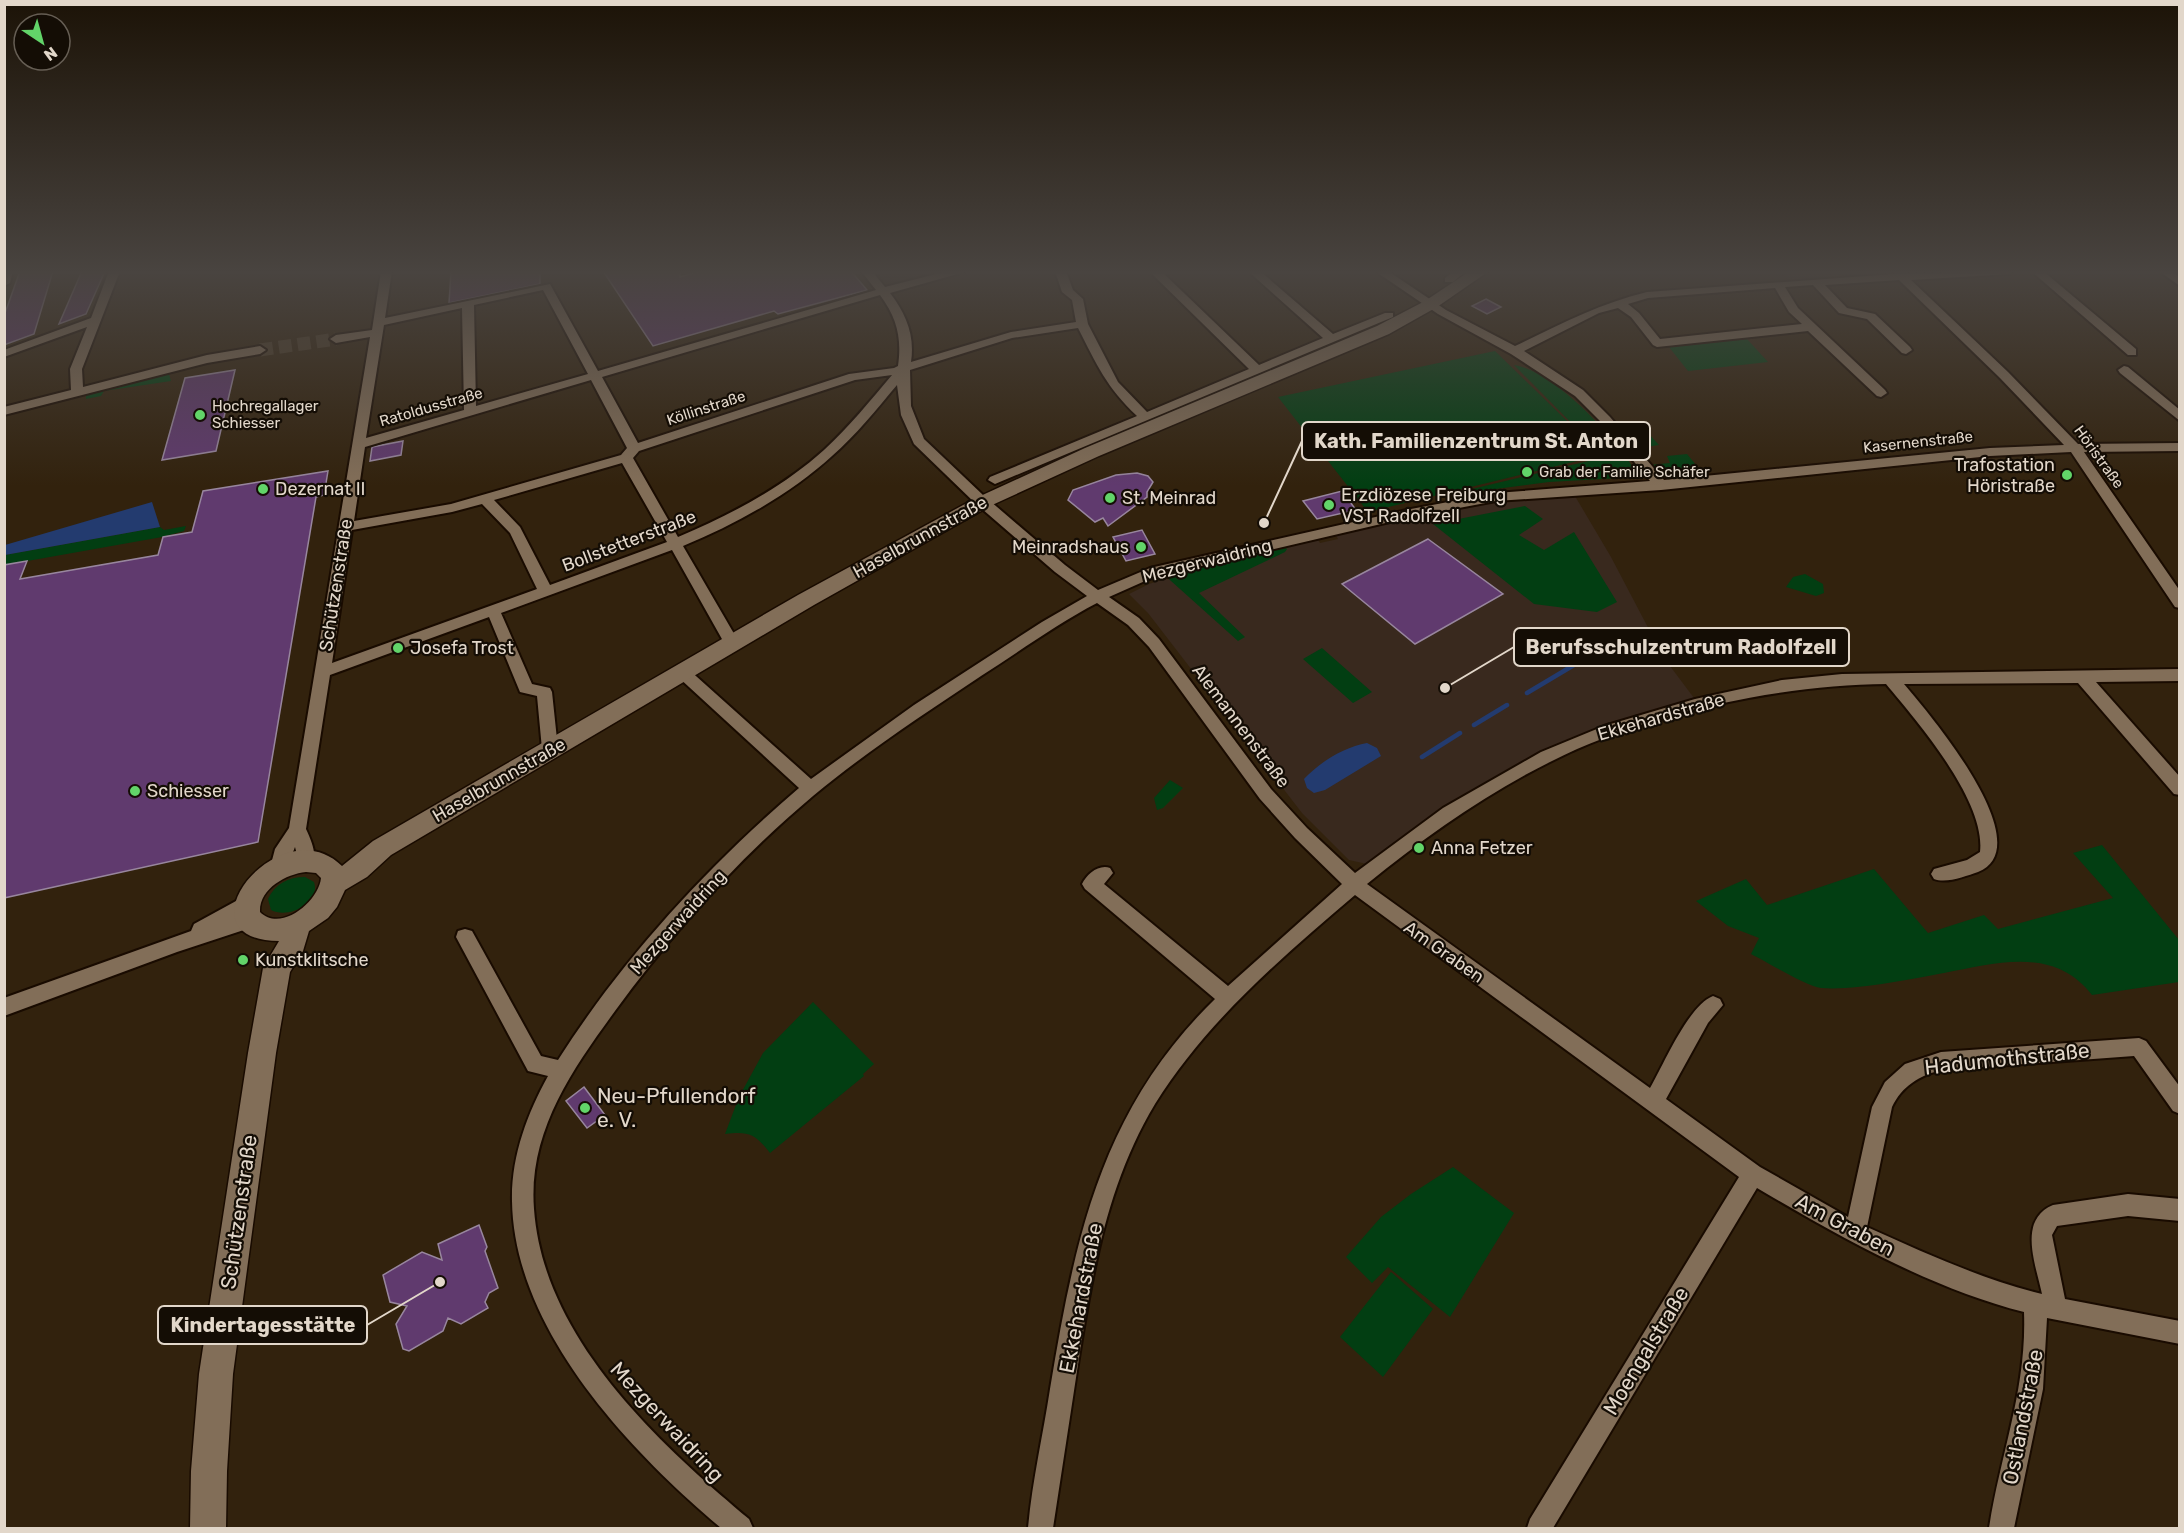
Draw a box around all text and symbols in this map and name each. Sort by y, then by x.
north arrow [12,12,72,72]
text: N [40,43,61,65]
street label: Ratoldusstraße [377,384,485,430]
street label: Köllinstraße [664,387,748,429]
place label: Hochregallager Schiesser [212,397,319,432]
marker: Hochregallager Schiesser [193,408,207,422]
callout: Kath. Familienzentrum St. Anton [1302,422,1650,460]
street label: Höristraße [2070,422,2128,492]
street label: Kasernenstraße [1862,427,1974,457]
text: Kath. Familienzentrum St. Anton [1314,429,1638,453]
place label: Trafostation Höristraße [1954,454,2055,497]
place label: Grab der Familie Schäfer [1539,463,1710,481]
marker: Grab der Familie Schäfer [1520,465,1534,479]
marker: Trafostation Höristraße [2060,468,2074,482]
place label: Dezernat II [275,478,365,500]
marker: Dezernat II [256,482,270,496]
place label: Erzdiözese Freiburg VST Radolfzell [1341,484,1506,527]
place label: St. Meinrad [1122,487,1216,509]
street label: Haselbrunnstraße [849,491,991,583]
marker: St. Meinrad [1103,491,1117,505]
marker: Erzdiözese Freiburg VST Radolfzell [1322,498,1336,512]
street label: Bollstetterstraße [559,505,699,577]
street label: Schützenstraße [315,517,357,653]
street label: Mezgerwaidring [1140,534,1274,588]
place label: Meinradshaus [1012,536,1129,558]
marker: Meinradshaus [1134,540,1148,554]
callout: Berufsschulzentrum Radolfzell [1514,628,1849,666]
text: Berufsschulzentrum Radolfzell [1526,635,1836,659]
place label: Josefa Trost [410,637,514,659]
marker: Josefa Trost [391,641,405,655]
street label: Alemannenstraße [1187,660,1295,792]
street label: Ekkehardstraße [1595,688,1727,746]
street label: Haselbrunnstraße [428,733,570,827]
place label: Schiesser [147,780,229,802]
marker: Schiesser [128,784,142,798]
place label: Anna Fetzer [1431,837,1533,859]
marker: Anna Fetzer [1412,841,1426,855]
street label: Mezgerwaidring [625,865,731,979]
street label: Am Graben [1400,916,1488,988]
place label: Kunstklitsche [255,949,369,971]
marker: Kunstklitsche [236,953,250,967]
street label: Hadumothstraße [1923,1037,2091,1080]
place label: Neu-Pfullendorf e. V. [597,1083,756,1132]
marker: Neu-Pfullendorf e. V. [578,1101,592,1115]
street label: Schützenstraße [215,1133,262,1291]
street label: Am Graben [1791,1188,1899,1261]
street label: Ekkehardstraße [1054,1221,1107,1375]
street label: Moengalstraße [1598,1282,1694,1419]
callout: Kindertagesstätte [158,1306,367,1344]
text: Kindertagesstätte [171,1313,356,1337]
street label: Ostlandstraße [1997,1347,2048,1487]
street label: Mezgerwaidring [605,1356,729,1487]

